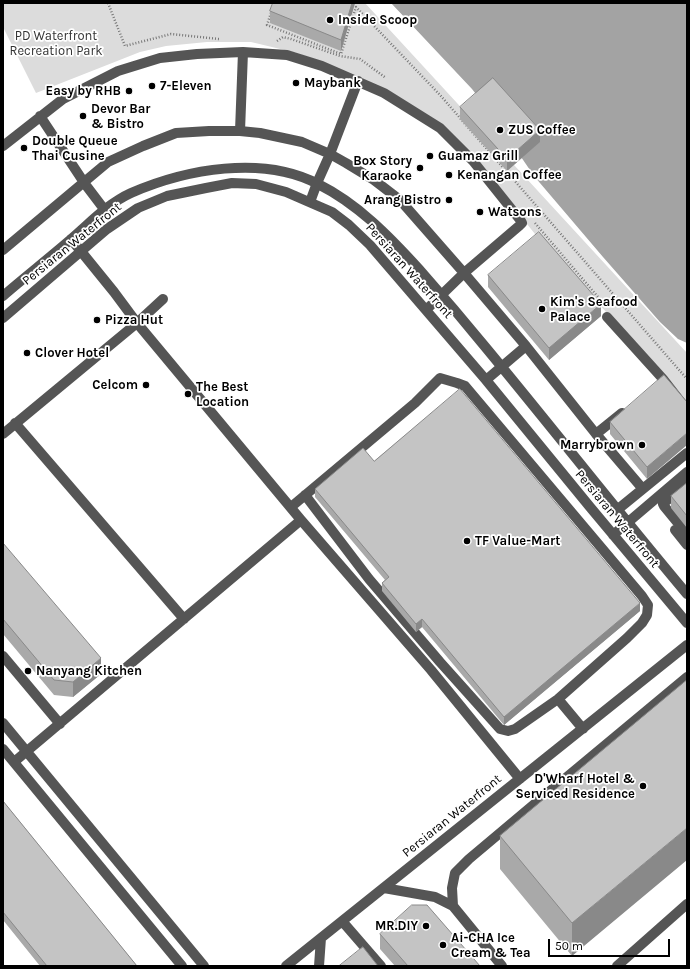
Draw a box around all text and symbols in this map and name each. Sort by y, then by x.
place label: Inside Scoop [338,12,417,28]
marker: Inside Scoop [325,15,335,25]
park label: PD Waterfront Recreation Park [9,28,103,59]
place label: Maybank [304,75,361,91]
place label: 7-Eleven [160,78,212,94]
marker: Maybank [291,78,301,88]
marker: 7-Eleven [147,81,157,91]
place label: Easy by RHB [46,83,121,99]
marker: Easy by RHB [124,86,134,96]
place label: Devor Bar & Bistro [91,101,150,132]
marker: Devor Bar & Bistro [78,111,88,121]
place label: ZUS Coffee [508,122,576,138]
marker: ZUS Coffee [495,125,505,135]
place label: Double Queue Thai Cusine [32,133,118,164]
marker: Double Queue Thai Cusine [19,143,29,153]
place label: Guamaz Grill [438,148,518,164]
marker: Guamaz Grill [425,151,435,161]
place label: Box Story Karaoke [353,153,412,184]
marker: Box Story Karaoke [415,163,425,173]
place label: Kenangan Coffee [457,167,562,183]
marker: Kenangan Coffee [444,170,454,180]
place label: Arang Bistro [364,192,441,208]
marker: Arang Bistro [444,195,454,205]
street label: Persiaran Waterfront [19,199,125,289]
place label: Watsons [488,204,542,220]
marker: Watsons [475,207,485,217]
street label: Persiaran Waterfront [362,220,456,322]
place label: Kim's Seafood Palace [550,294,638,325]
marker: Kim's Seafood Palace [537,304,547,314]
place label: Pizza Hut [105,312,163,328]
marker: Pizza Hut [92,315,102,325]
place label: Clover Hotel [35,345,109,361]
marker: Clover Hotel [22,348,32,358]
place label: Celcom [92,377,138,393]
place label: The Best Location [196,379,249,410]
marker: Celcom [141,380,151,390]
marker: The Best Location [183,389,193,399]
place label: Marrybrown [560,437,634,453]
marker: Marrybrown [637,440,647,450]
street label: Persiaran Waterfront [572,467,662,571]
place label: TF Value-Mart [475,533,560,549]
marker: TF Value-Mart [462,536,472,546]
place label: Nanyang Kitchen [36,663,142,679]
marker: Nanyang Kitchen [23,666,33,676]
street label: Persiaran Waterfront [399,771,505,861]
place label: D'Wharf Hotel & Serviced Residence [516,771,635,802]
marker: D'Wharf Hotel & Serviced Residence [638,781,648,791]
place label: MR.DIY [375,918,418,934]
marker: MR.DIY [421,921,431,931]
place label: Ai-CHA Ice Cream & Tea [451,930,531,961]
scale bar [550,931,672,957]
text: 50 m [555,939,583,953]
marker: Ai-CHA Ice Cream & Tea [438,940,448,950]

